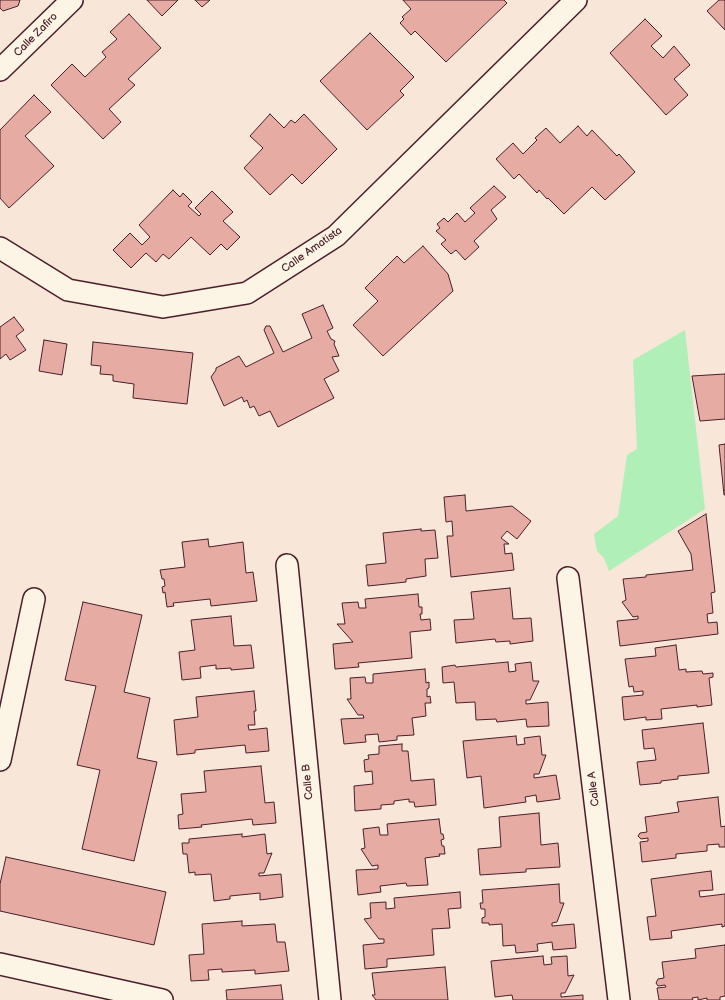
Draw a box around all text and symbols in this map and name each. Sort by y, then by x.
street label: Calle Zafiro [11,10,61,60]
street label: Calle Amatista [279,224,345,276]
street label: Calle B [300,763,316,801]
street label: Calle A [585,771,603,807]

